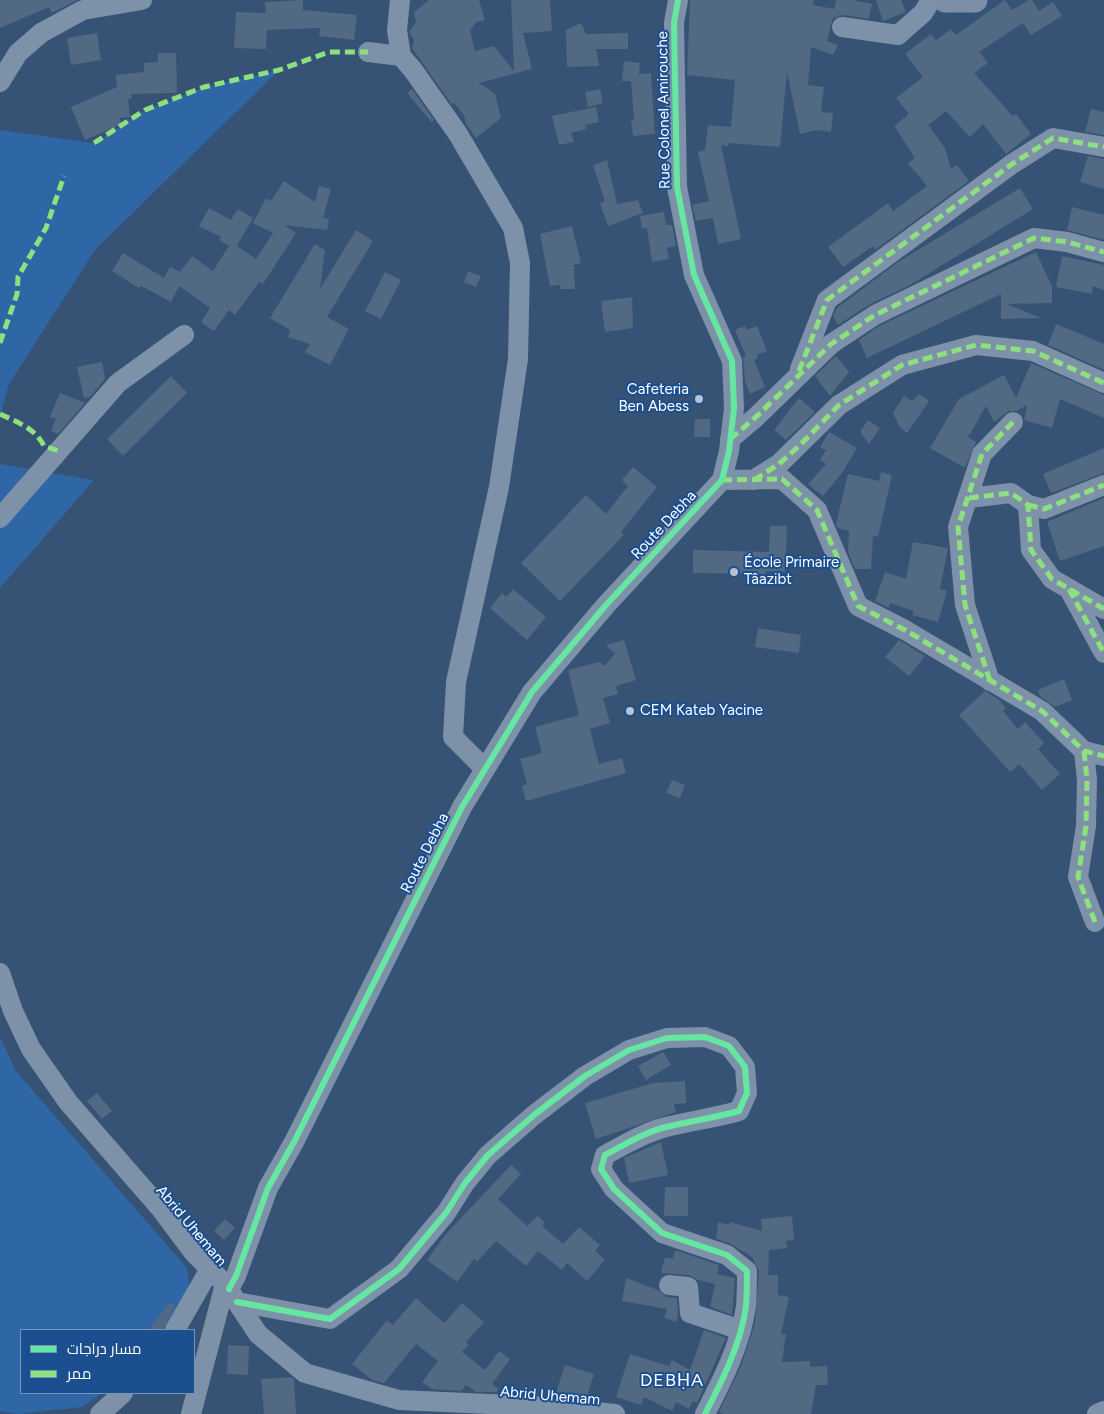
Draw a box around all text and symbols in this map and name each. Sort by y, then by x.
street label: Rue Colonel Amirouche [654,31,674,189]
place label: Cafeteria Ben Abess [618,381,689,416]
marker: Cafeteria Ben Abess [693,393,705,405]
street label: Route Debha [628,487,700,563]
place label: École Primaire Tâazibt [744,554,839,589]
marker: École Primaire Tâazibt [728,566,740,578]
place label: CEM Kateb Yacine [640,702,763,720]
marker: CEM Kateb Yacine [624,705,636,717]
street label: Route Debha [397,810,453,896]
street label: Abrid Uhemam [152,1182,230,1270]
legend [20,1329,195,1394]
text: مسار دراجات [67,1340,141,1358]
text: ممر [67,1365,91,1383]
district label: DEBḤA [639,1370,705,1392]
street label: Abrid Uhemam [499,1383,601,1409]

